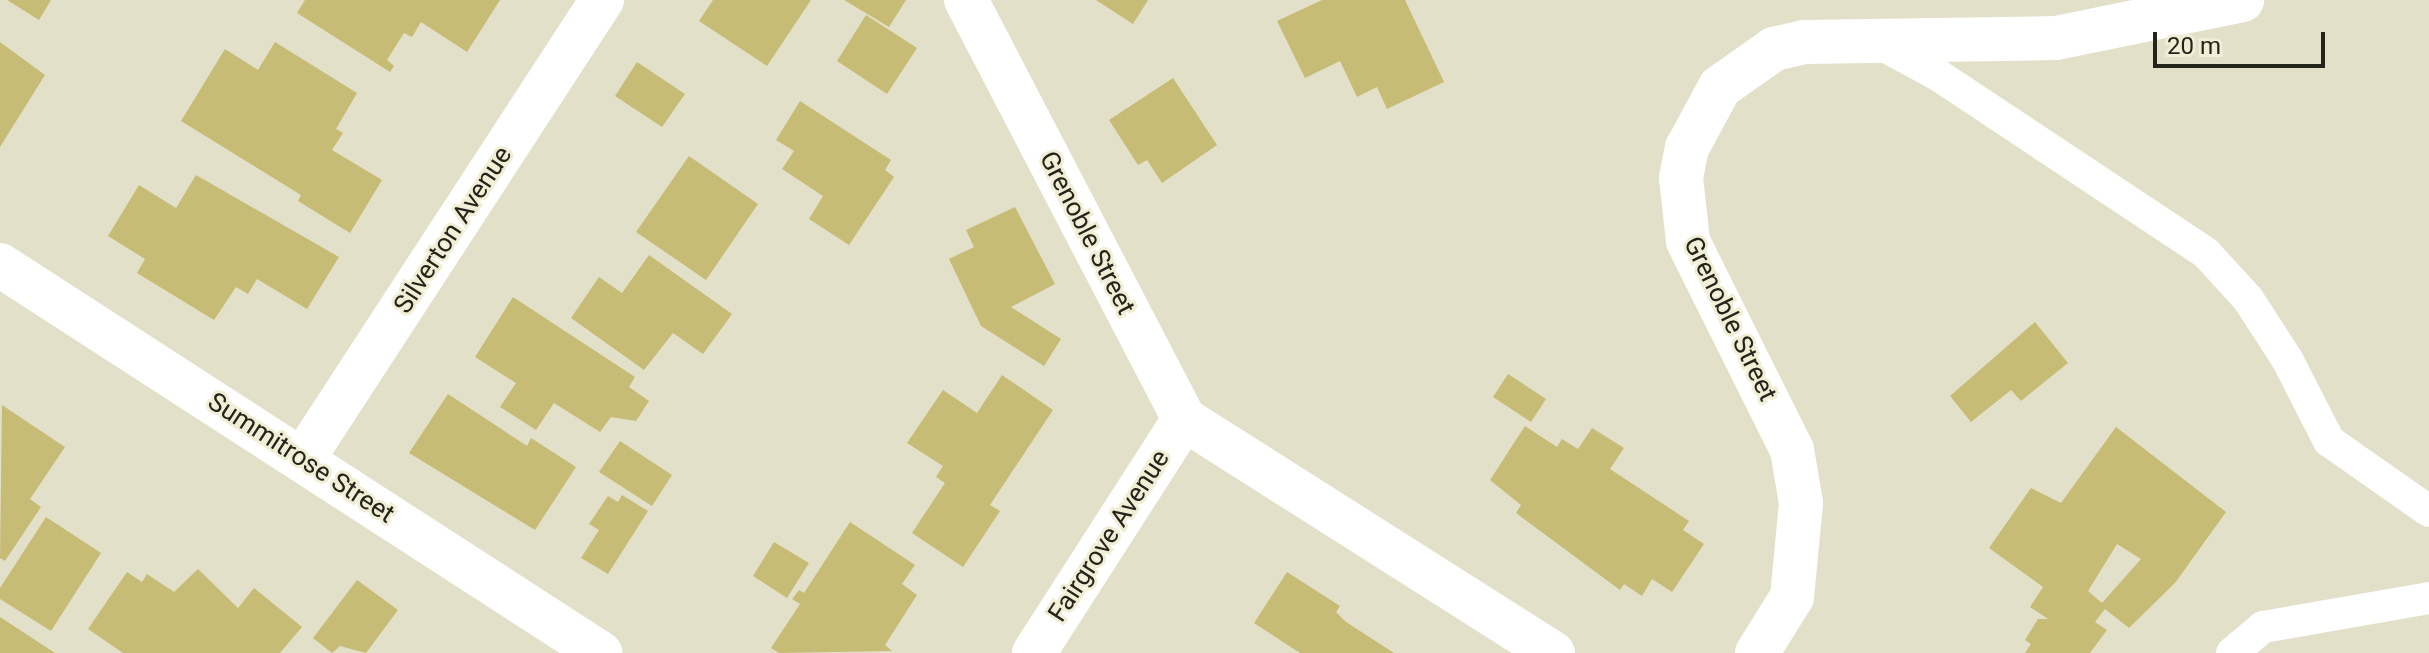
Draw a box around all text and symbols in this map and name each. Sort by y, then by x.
scale bar [2157,16,2329,66]
text: 20 m [2167,32,2221,60]
street label: Silverton Avenue [387,141,519,319]
street label: Grenoble Street [1032,146,1142,320]
street label: Grenoble Street [1677,232,1783,406]
street label: Summitrose Street [202,386,400,530]
street label: Fairgrove Avenue [1042,444,1176,628]

